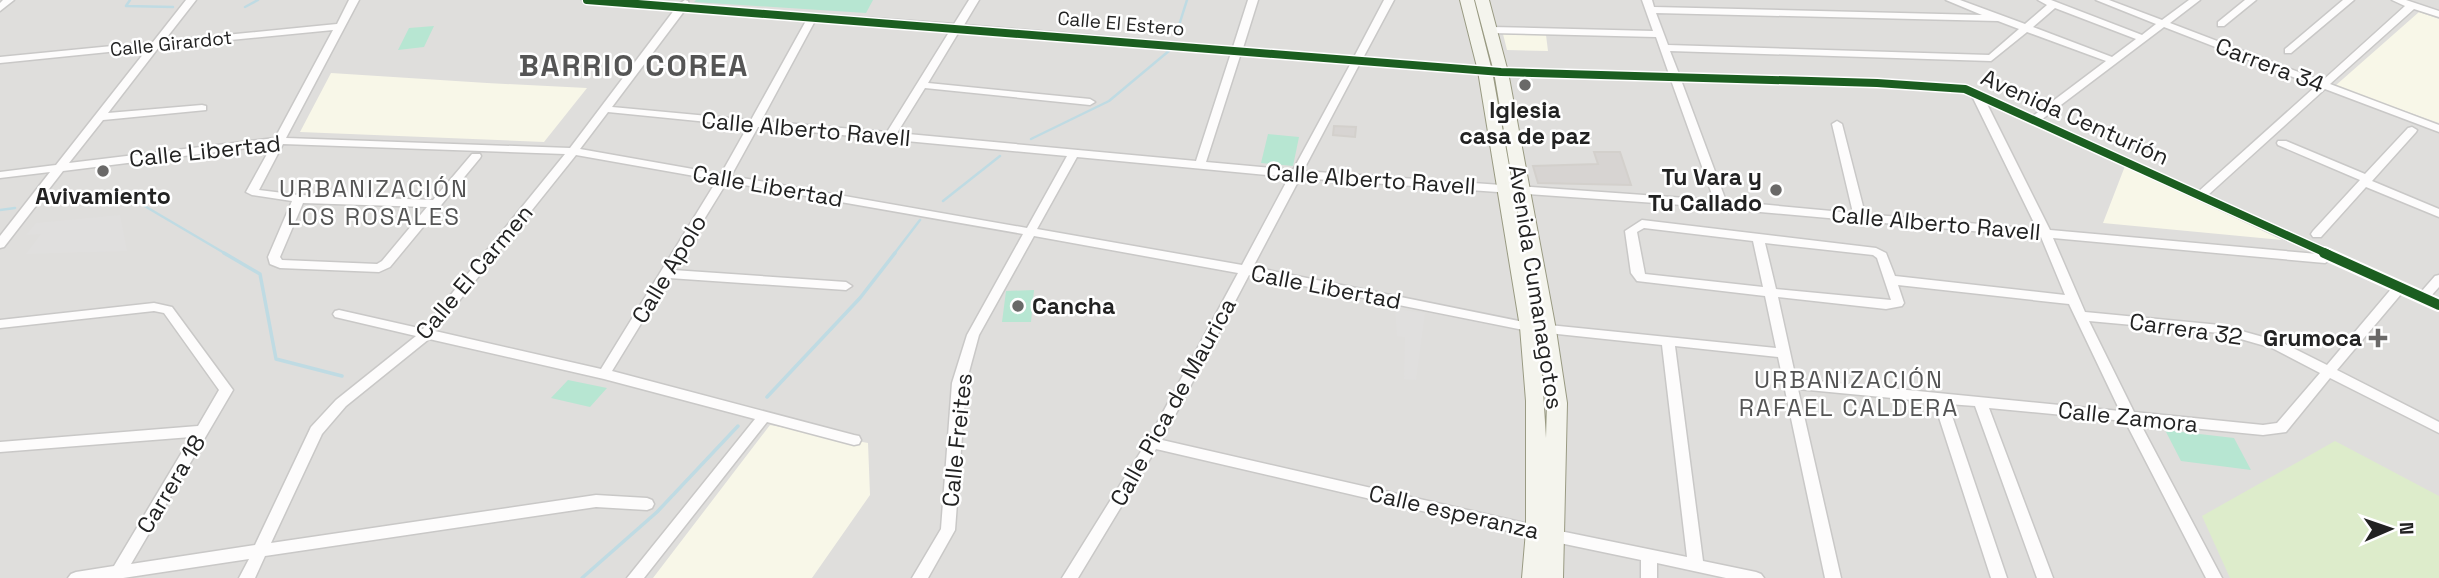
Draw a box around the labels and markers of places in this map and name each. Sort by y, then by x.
marker: Iglesia casa de paz [1517,77,1533,93]
place label: Iglesia casa de paz [1459,95,1591,151]
place label: Tu Vara y Tu Callado [1648,162,1762,218]
marker: Avivamiento [95,163,111,179]
place label: Avivamiento [35,181,171,211]
marker: Tu Vara y Tu Callado [1768,182,1784,198]
place label: Cancha [1032,291,1115,321]
marker: Cancha [1010,298,1026,314]
place label: Grumoca [2263,323,2362,353]
marker: Grumoca [2368,328,2388,348]

